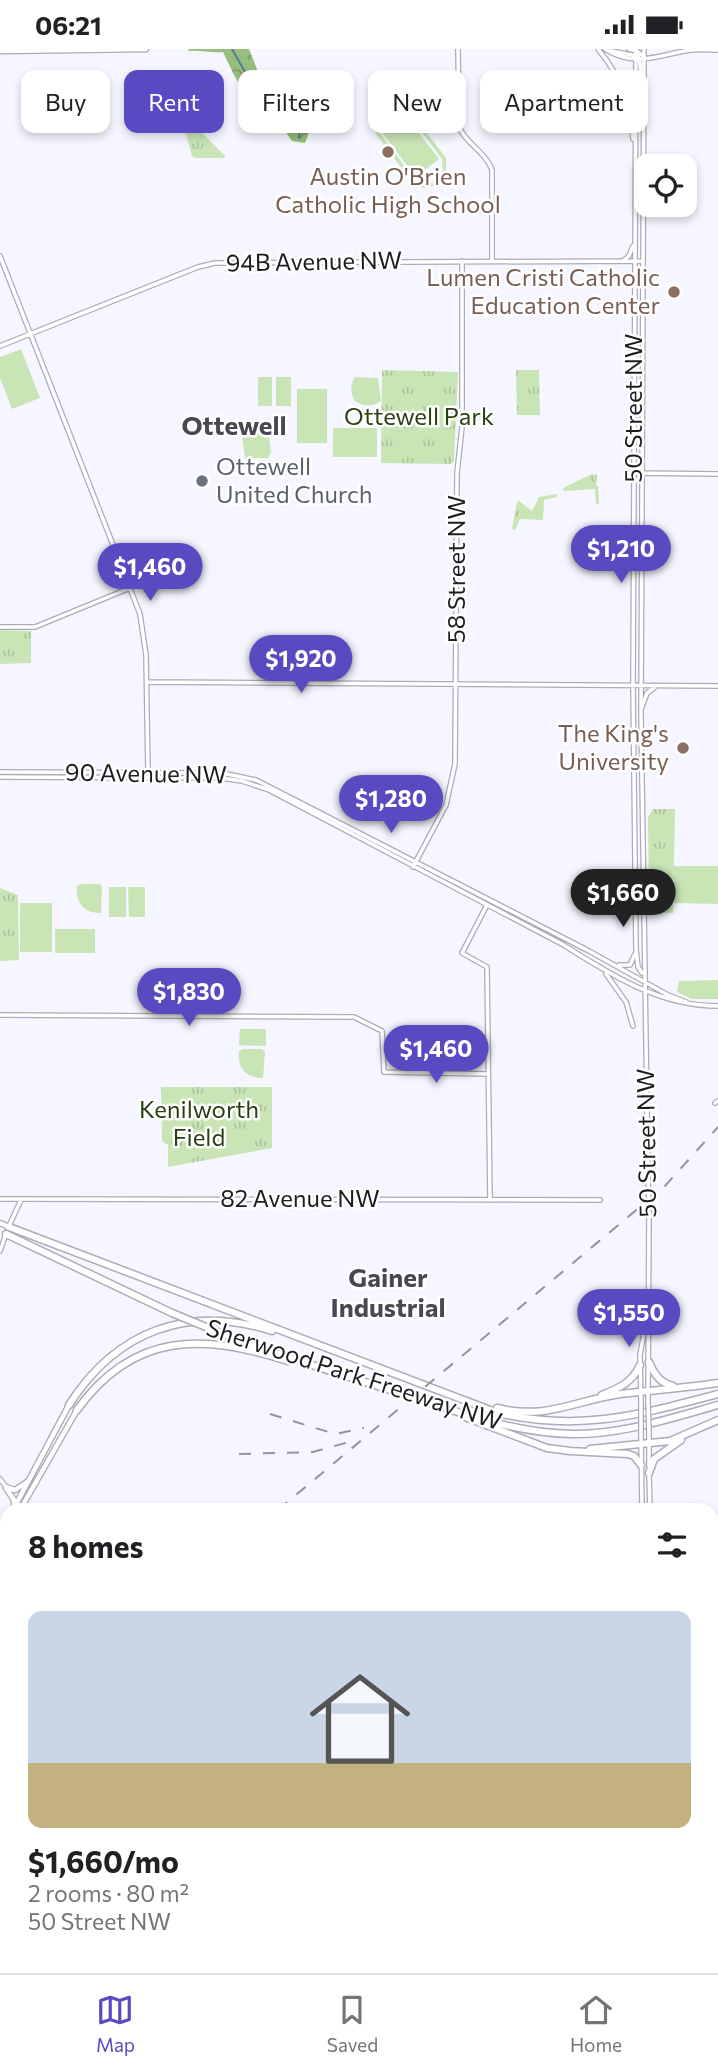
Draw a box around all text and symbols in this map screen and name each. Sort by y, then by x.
text: 06:21 [35,9,102,40]
chip: Buy [21,70,110,133]
chip: Rent [124,70,224,133]
chip: Filters [238,70,354,133]
chip: New [368,70,466,133]
chip: Apartment [480,70,648,133]
marker: Austin O'Brien Catholic High School [380,144,396,160]
map controls [634,154,697,217]
button: locate [634,154,697,217]
place label: Austin O'Brien Catholic High School [275,161,501,218]
street label: 94B Avenue NW [226,244,402,277]
place label: Lumen Cristi Catholic Education Center [426,262,660,319]
marker: Lumen Cristi Catholic Education Center [666,284,682,300]
street label: 50 Street NW [618,333,647,483]
park label: Ottewell Park [344,401,494,430]
district label: Ottewell [181,409,287,440]
place label: Ottewell United Church [216,451,373,508]
marker: Ottewell United Church [194,473,210,489]
street label: 58 Street NW [441,495,470,643]
pin: $1,210 [564,525,678,585]
text: $1,210 [587,534,655,562]
pin: $1,460 [93,543,207,603]
text: $1,460 [114,552,186,580]
pin: $1,920 [244,635,358,695]
text: $1,920 [265,644,337,672]
place label: The King's University [558,718,669,775]
marker: The King's University [675,740,691,756]
street label: 90 Avenue NW [65,757,227,788]
pin: $1,280 [334,775,448,835]
text: $1,280 [355,784,427,812]
pin: $1,660 [566,869,680,929]
text: $1,660 [587,878,659,906]
pin: $1,830 [132,969,246,1028]
text: $1,830 [153,977,225,1005]
pin: $1,460 [379,1025,493,1085]
text: $1,460 [400,1034,472,1062]
street label: 50 Street NW [630,1068,661,1218]
park label: Kenilworth Field [139,1094,259,1151]
street label: 82 Avenue NW [220,1183,380,1212]
district label: Gainer Industrial [331,1261,445,1322]
pin: $1,550 [572,1289,686,1349]
text: $1,550 [593,1298,665,1326]
street label: Sherwood Park Freeway NW [203,1312,506,1435]
icon: filters [653,1526,691,1564]
text: 8 homes [28,1527,144,1564]
icon: home [297,1656,423,1782]
text: $1,660/mo [28,1842,179,1879]
text: 2 rooms · 80 m² [28,1879,189,1907]
text: 50 Street NW [28,1907,171,1935]
tab: Map [96,1991,135,2056]
tab: Saved [327,1991,378,2056]
tab: Home [570,1991,622,2056]

